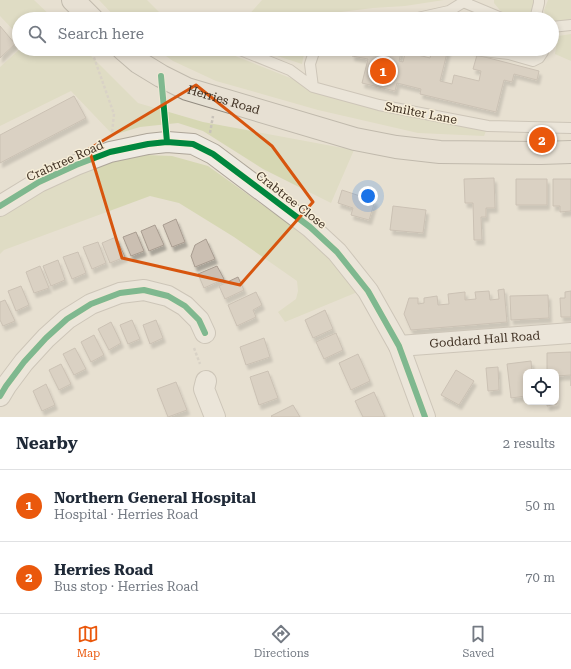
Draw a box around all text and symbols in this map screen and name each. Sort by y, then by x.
search box [12,12,559,56]
icon: search [26,23,48,45]
text: Search here [58,25,144,43]
pin: 1 [370,56,396,86]
street label: Herries Road [186,82,262,117]
street label: Smilter Lane [384,99,459,127]
pin: 2 [529,125,555,155]
street label: Crabtree Road [24,138,106,184]
street label: Crabtree Close [253,168,329,232]
your location [358,186,378,206]
street label: Goddard Hall Road [429,328,541,351]
map controls [523,369,559,405]
button: locate [523,369,559,405]
text: Nearby [16,433,78,453]
text: 2 results [503,436,555,451]
text: Northern General Hospital [54,489,256,507]
text: 1 [25,498,33,513]
text: 50 m [525,498,555,513]
text: Hospital · Herries Road [54,507,198,522]
text: Herries Road [54,561,153,579]
text: 2 [25,570,33,585]
text: 70 m [525,570,555,585]
text: Bus stop · Herries Road [54,579,199,594]
tab: Map [77,623,100,660]
tab: Directions [254,623,309,660]
tab: Saved [462,623,494,660]

